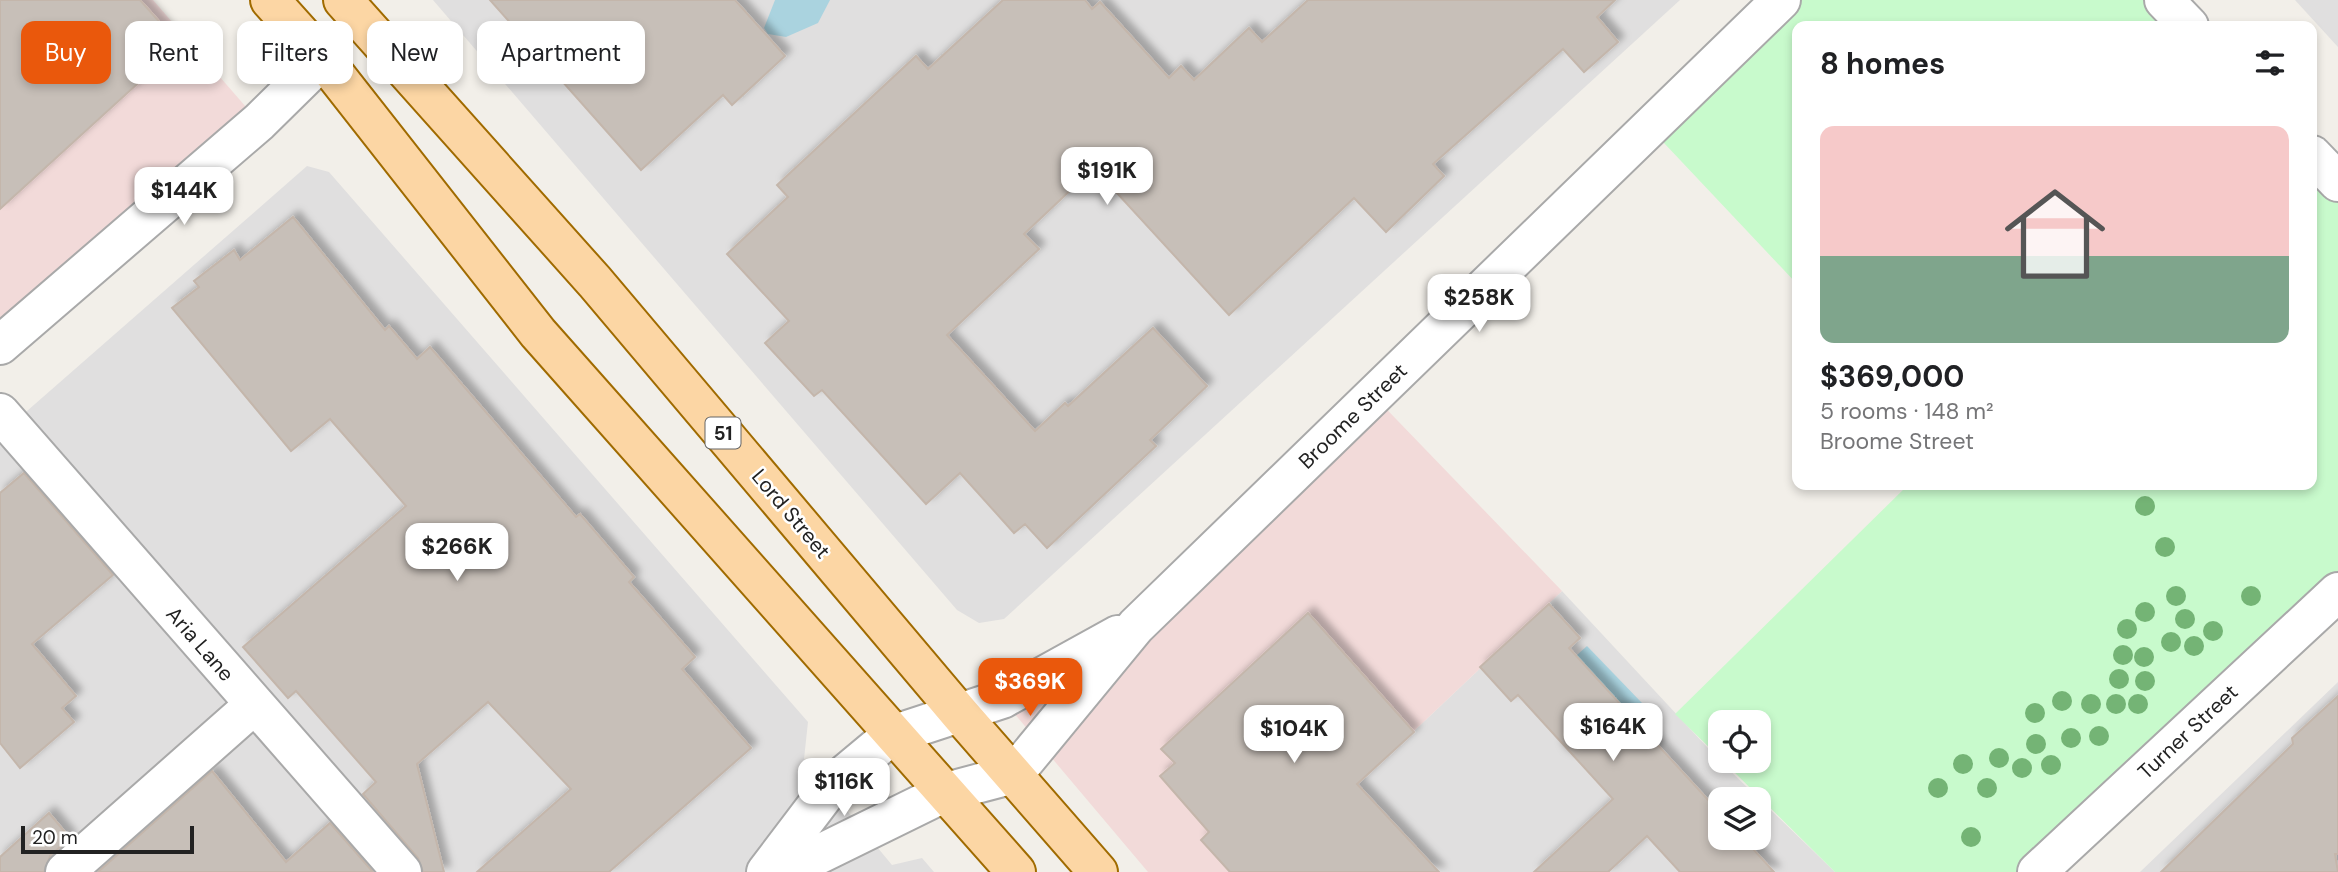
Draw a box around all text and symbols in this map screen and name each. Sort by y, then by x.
chip: Buy [21,21,111,84]
chip: Rent [125,21,223,84]
chip: Filters [237,21,353,84]
chip: New [367,21,463,84]
chip: Apartment [477,21,645,84]
text: 8 homes [1820,44,1945,83]
icon: filters [2251,44,2289,82]
pin: $191K [1058,148,1156,207]
text: $191K [1077,155,1137,185]
pin: $144K [135,168,233,227]
icon: home [1992,171,2118,297]
text: $144K [150,175,218,205]
pin: $258K [1430,274,1528,334]
text: $258K [1443,282,1515,312]
street label: Broome Street [1293,357,1413,475]
text: $369,000 [1820,357,1964,396]
text: 5 rooms · 148 m² [1820,396,1994,426]
road number: 51 [706,418,740,448]
text: Broome Street [1820,426,1974,456]
street label: Lord Street [745,463,837,565]
pin: $266K [408,524,506,583]
text: $266K [421,531,493,561]
street label: Aria Lane [160,601,240,687]
pin: $369K [981,658,1079,718]
text: $369K [994,666,1066,696]
street label: Turner Street [2132,678,2244,786]
pin: $164K [1564,704,1662,763]
pin: $104K [1245,706,1343,765]
map controls [1708,710,1771,850]
button: locate [1708,710,1771,773]
text: $164K [1580,711,1646,741]
text: $104K [1260,713,1328,743]
pin: $116K [795,758,893,818]
text: $116K [814,766,874,796]
button: layers [1708,787,1771,850]
scale bar [21,823,194,855]
text: 20 m [32,825,78,850]

